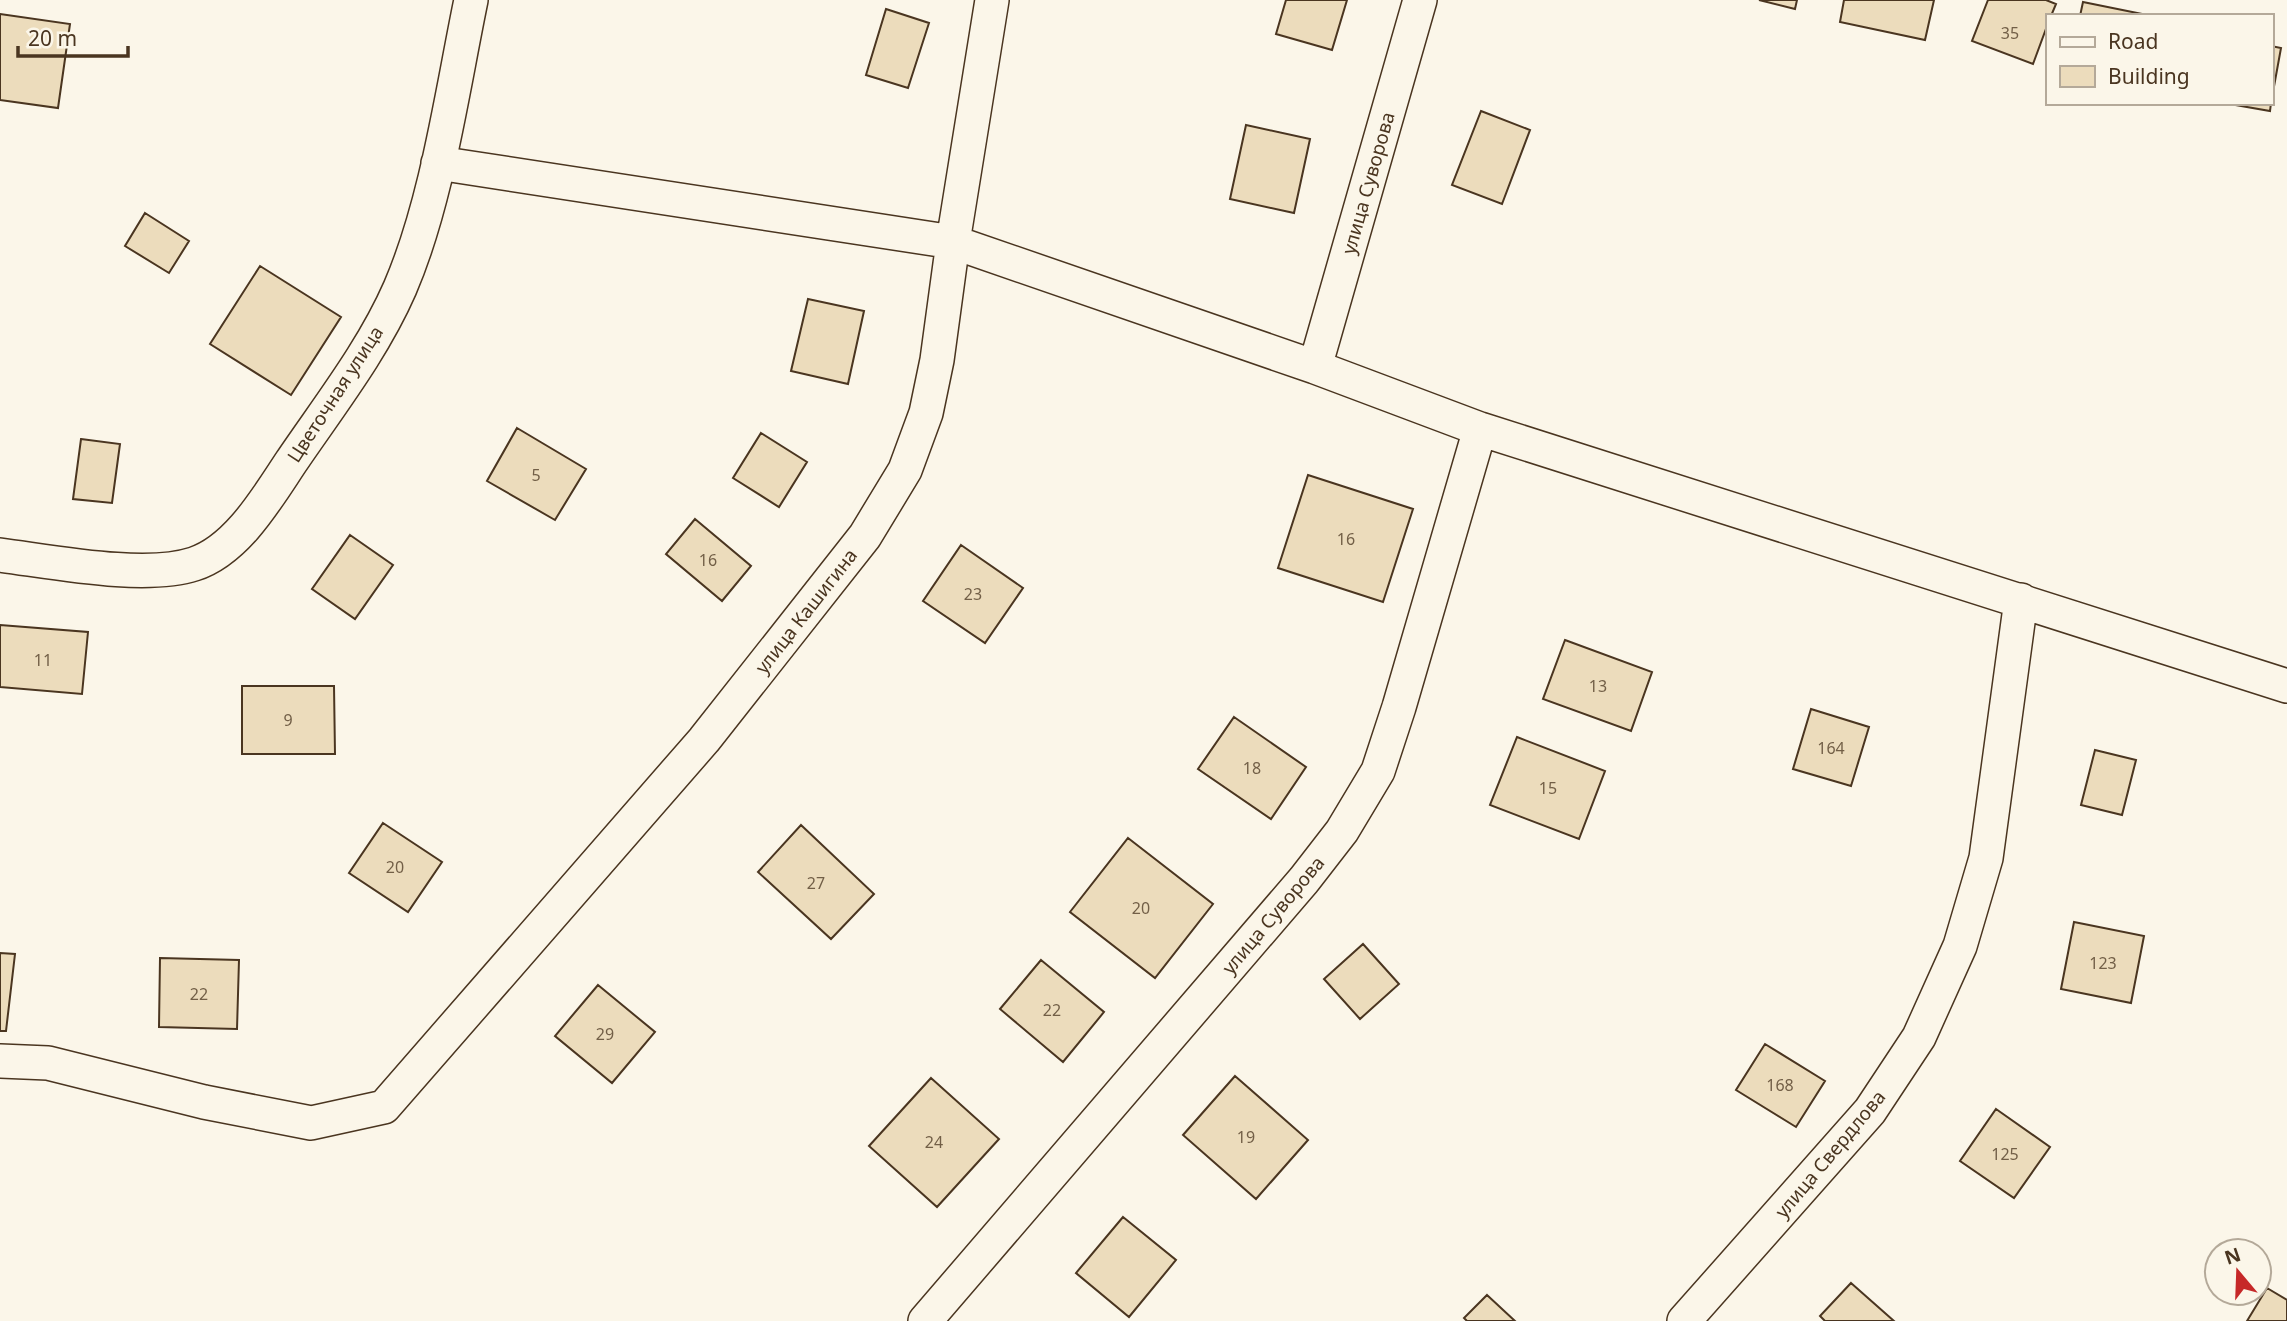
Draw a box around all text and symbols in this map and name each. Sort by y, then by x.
scale bar [18,14,128,58]
legend [2046,14,2273,105]
house number: 35 [2001,22,2019,44]
text: 20 m [28,24,77,52]
text: Road [2108,27,2158,55]
text: Building [2108,62,2190,90]
street label: улица Суворова [1335,109,1401,257]
street label: Цветочная улица [281,321,389,467]
house number: 5 [531,464,541,486]
house number: 16 [1337,528,1355,550]
street label: улица Кашигина [749,543,863,679]
house number: 16 [699,549,717,571]
house number: 23 [964,583,982,605]
house number: 11 [34,649,52,671]
house number: 13 [1589,675,1607,697]
house number: 9 [283,709,293,731]
house number: 164 [1817,737,1845,759]
house number: 18 [1243,757,1261,779]
house number: 15 [1539,777,1557,799]
street label: улица Суворова [1216,850,1330,980]
house number: 20 [386,856,404,878]
house number: 27 [807,872,825,894]
house number: 20 [1132,897,1150,919]
house number: 123 [2089,952,2117,974]
house number: 22 [190,983,208,1005]
house number: 22 [1043,999,1061,1021]
house number: 29 [596,1023,614,1045]
house number: 168 [1766,1074,1794,1096]
street label: улица Свердлова [1769,1085,1891,1223]
house number: 19 [1237,1126,1255,1148]
house number: 24 [925,1131,943,1153]
house number: 125 [1991,1143,2019,1165]
north arrow [2203,1237,2273,1307]
text: N [2221,1241,2244,1271]

